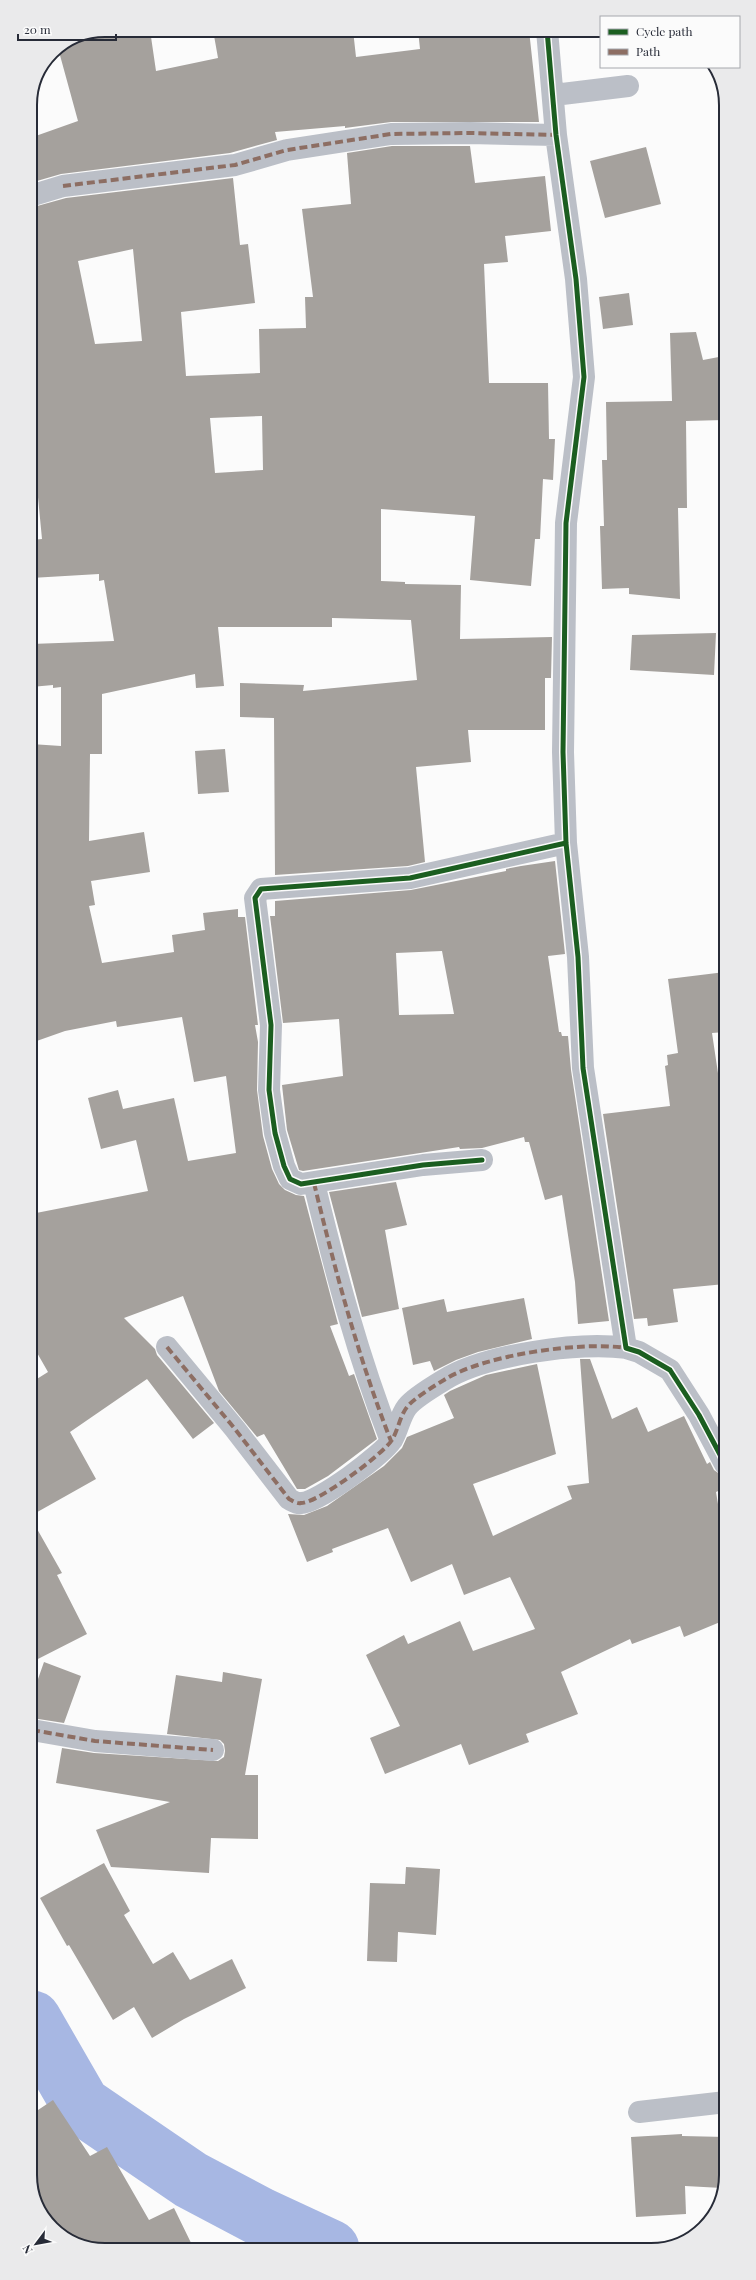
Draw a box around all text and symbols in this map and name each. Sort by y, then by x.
scale bar [18,16,116,42]
legend [600,16,740,68]
text: 20 m [24,21,51,37]
text: Cycle path [636,23,693,39]
text: Path [636,43,660,59]
north arrow [16,2224,56,2264]
text: N [19,2242,36,2257]

